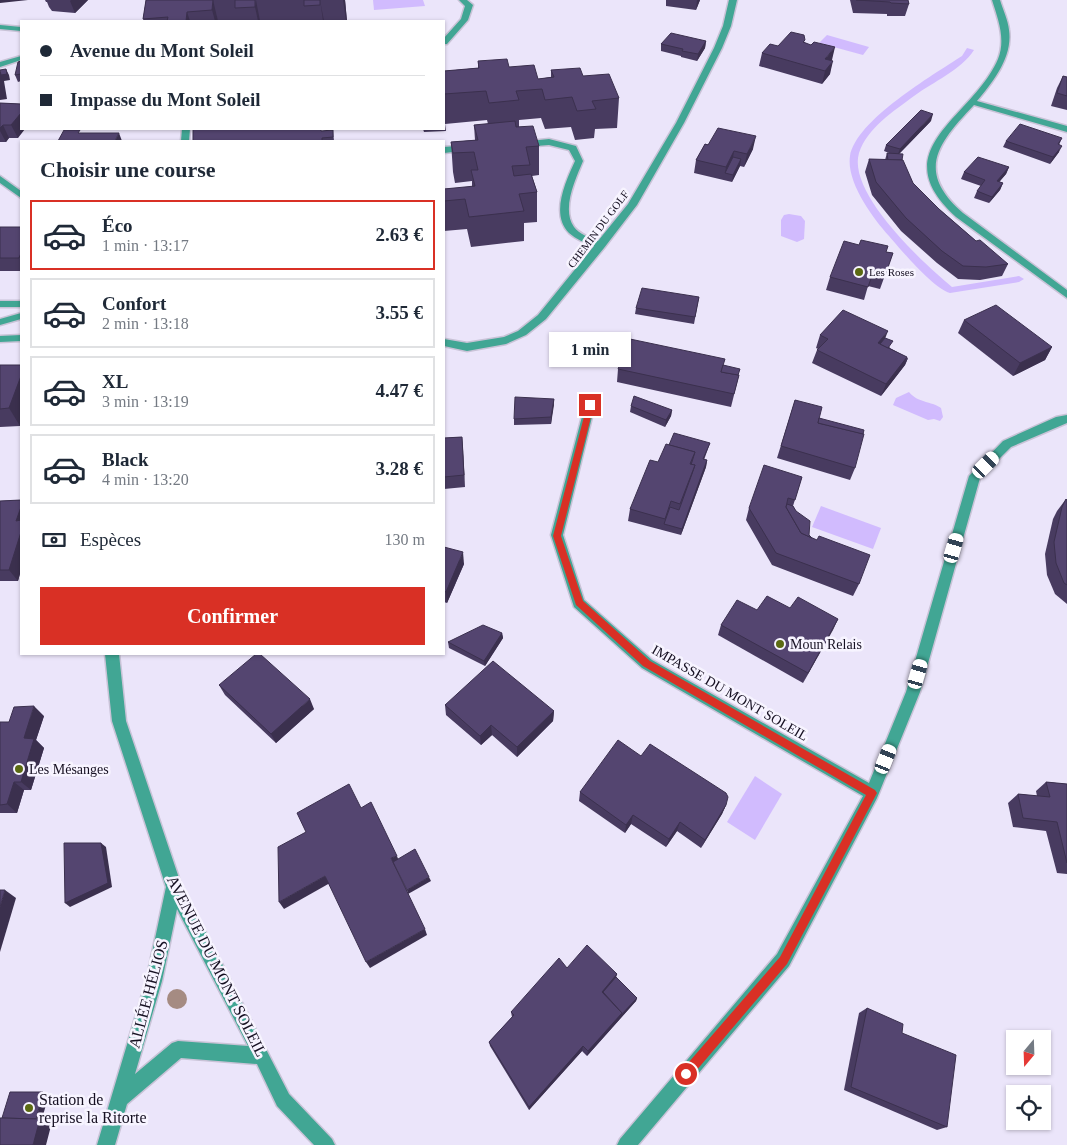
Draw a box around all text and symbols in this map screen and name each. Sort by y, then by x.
text: Avenue du Mont Soleil [70,40,254,61]
text: Impasse du Mont Soleil [70,89,261,110]
text: Choisir une course [40,157,216,182]
street label: CHEMIN DU GOLF [565,188,631,270]
icon: car [42,213,87,258]
text: Éco [102,215,133,236]
text: 2.63 € [376,224,423,245]
text: 1 min · 13:17 [102,237,189,254]
marker: Les Roses [853,266,865,278]
place label: Les Roses [869,266,914,278]
icon: car [42,291,87,336]
text: Confort [102,293,166,314]
text: 3.55 € [376,302,423,323]
text: 2 min · 13:18 [102,315,189,332]
callout: 1 min [549,332,631,368]
text: 1 min [571,341,609,358]
icon: car [42,369,87,414]
text: XL [102,371,128,392]
text: 4.47 € [376,380,423,401]
text: 3 min · 13:19 [102,393,189,410]
route end [579,394,601,416]
icon: car [42,447,87,492]
text: Black [102,449,148,470]
car [970,449,1001,481]
text: 3.28 € [376,458,423,479]
text: 4 min · 13:20 [102,471,189,488]
icon: cash [40,526,68,554]
text: Espèces [80,529,141,550]
text: 130 m [385,531,425,548]
car [942,532,965,564]
button: Confirmer [40,587,425,645]
place label: Moun Relais [790,637,862,652]
marker: Moun Relais [774,638,786,650]
street label: IMPASSE DU MONT SOLEIL [649,642,811,744]
car [906,658,929,690]
car [873,742,898,776]
place label: Les Mésanges [29,762,109,777]
marker: Les Mésanges [13,763,25,775]
street label: AVENUE DU MONT SOLEIL [164,873,270,1059]
street label: ALLÉE HÉLIOS [124,938,171,1050]
north arrow [1006,1030,1051,1075]
map controls [1006,1030,1051,1130]
route start [675,1063,697,1085]
button: locate [1006,1085,1051,1130]
place label: Station de reprise la Ritorte [39,1091,147,1127]
marker: Station de reprise la Ritorte [23,1102,35,1114]

